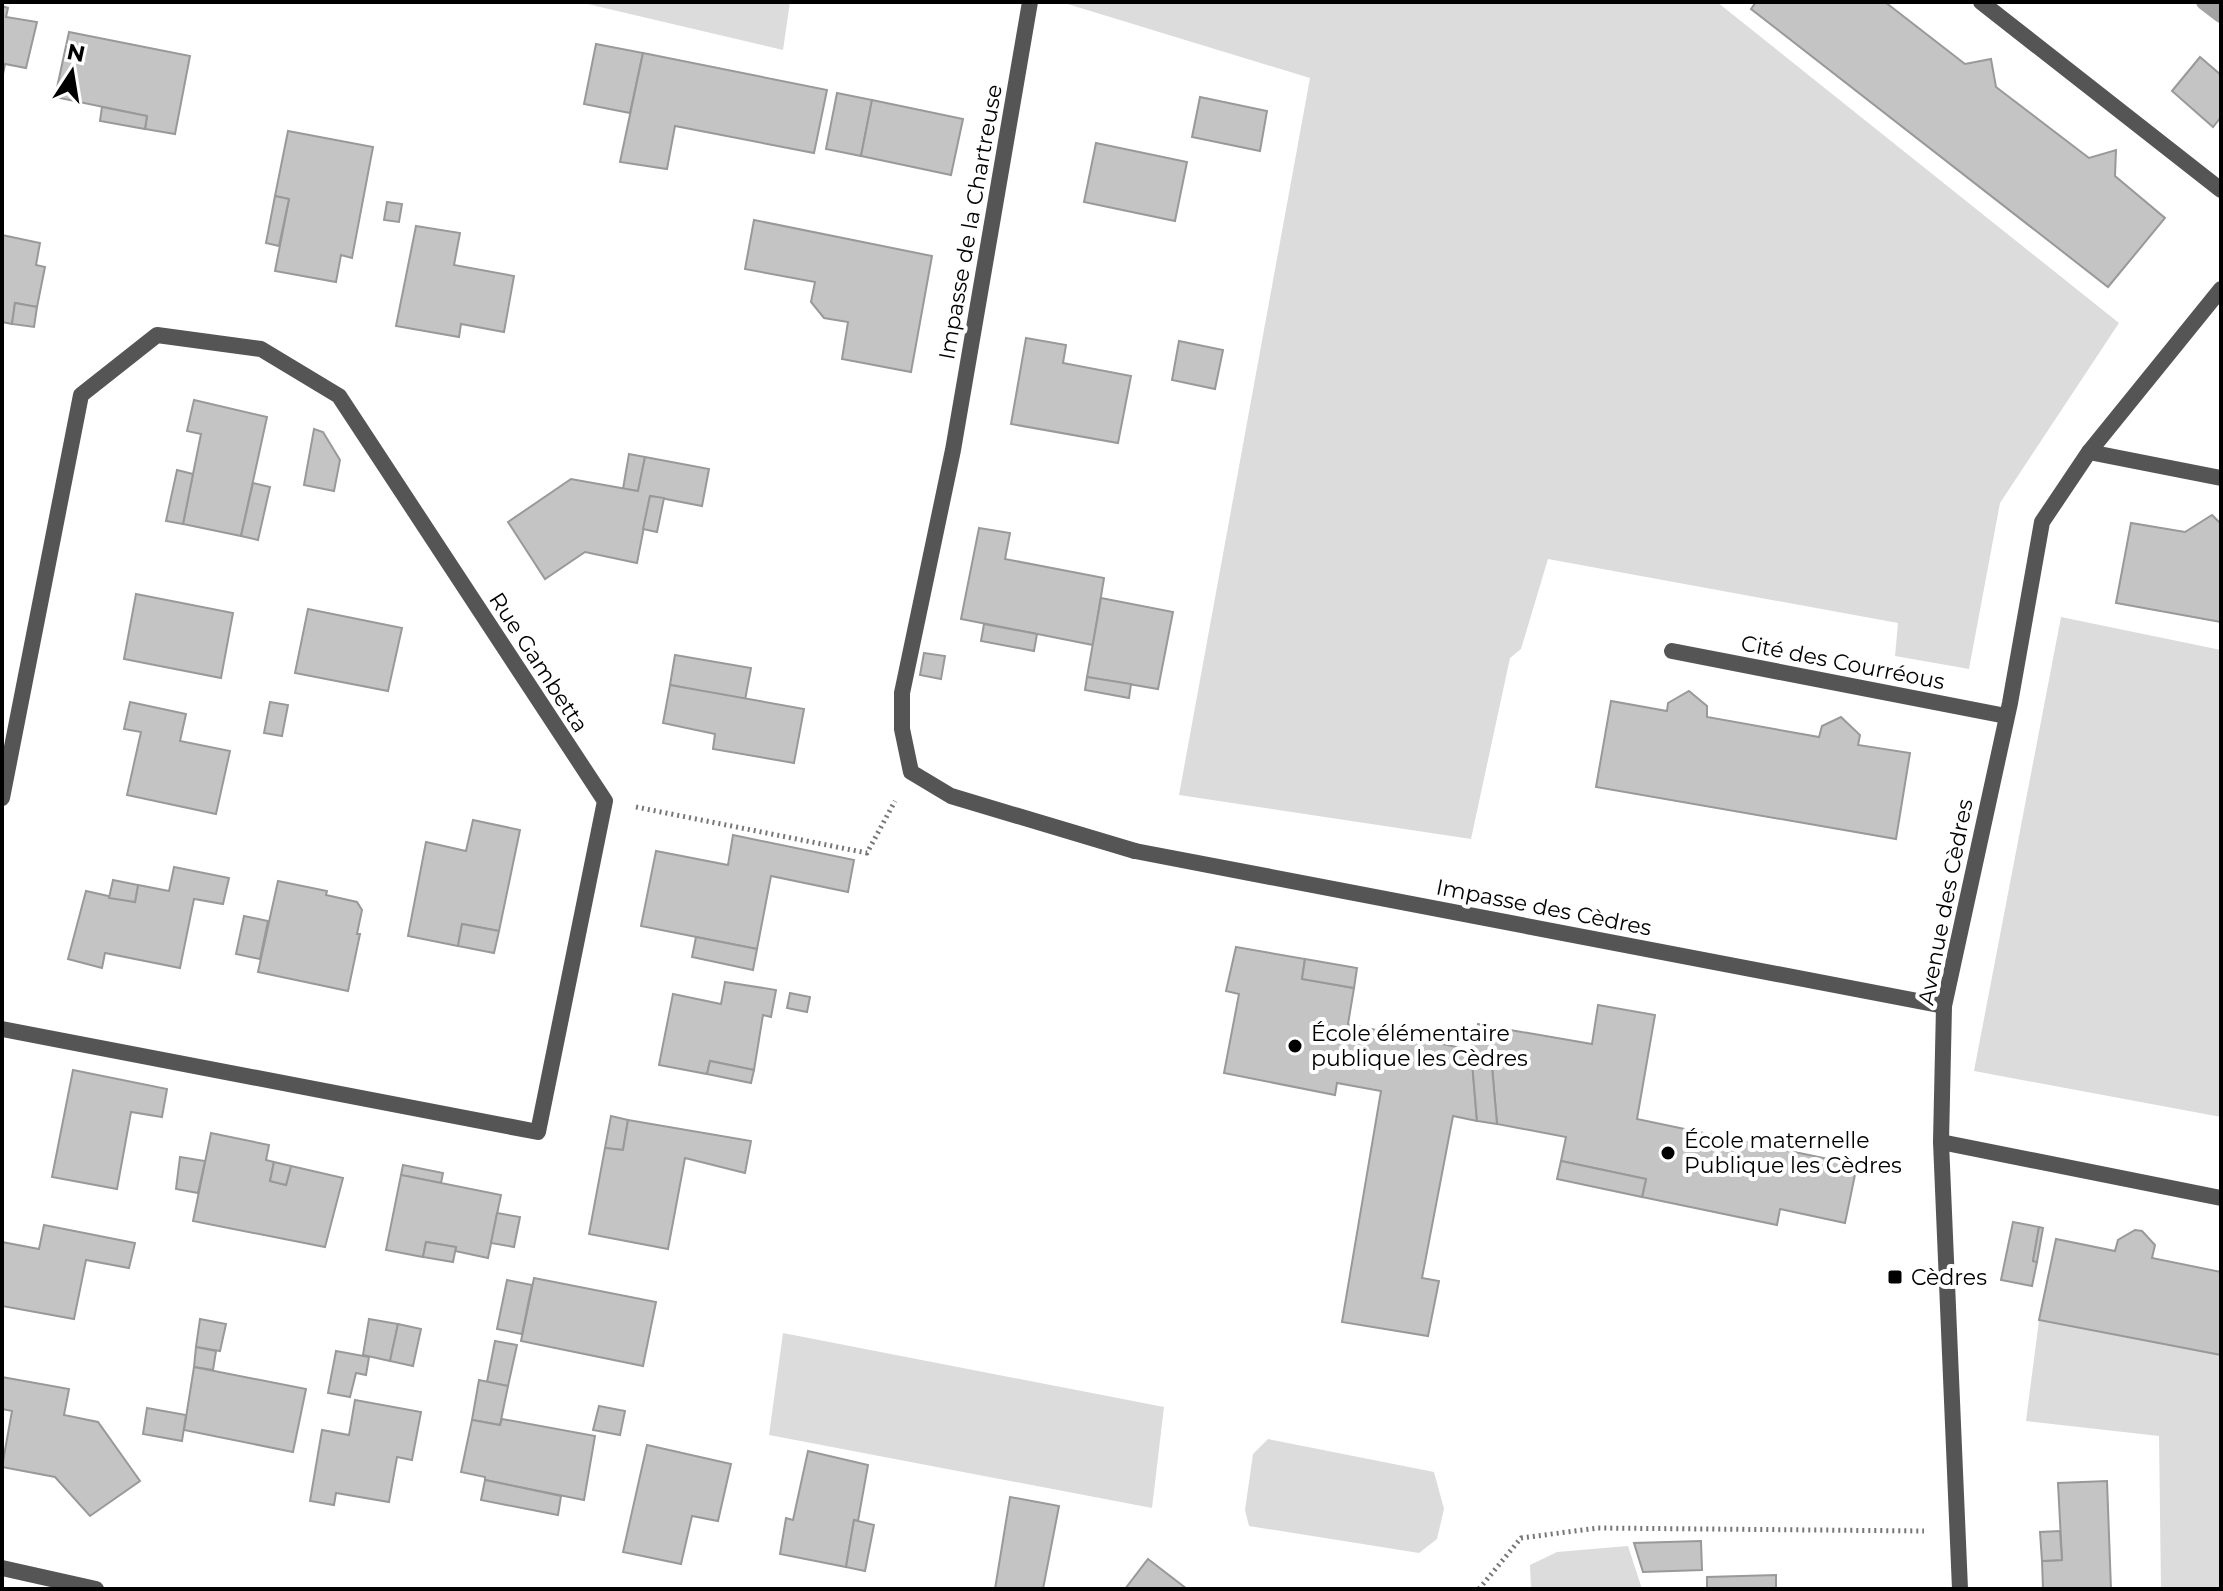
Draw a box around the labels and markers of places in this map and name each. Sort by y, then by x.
place label: École élémentaire publique les Cèdres [1311,1020,1528,1072]
marker: École élémentaire publique les Cèdres [1286,1037,1304,1055]
place label: École maternelle Publique les Cèdres [1684,1127,1902,1179]
marker: École maternelle Publique les Cèdres [1659,1144,1677,1162]
place label: Cèdres [1911,1264,1987,1291]
marker: Cèdres [1886,1268,1904,1286]

